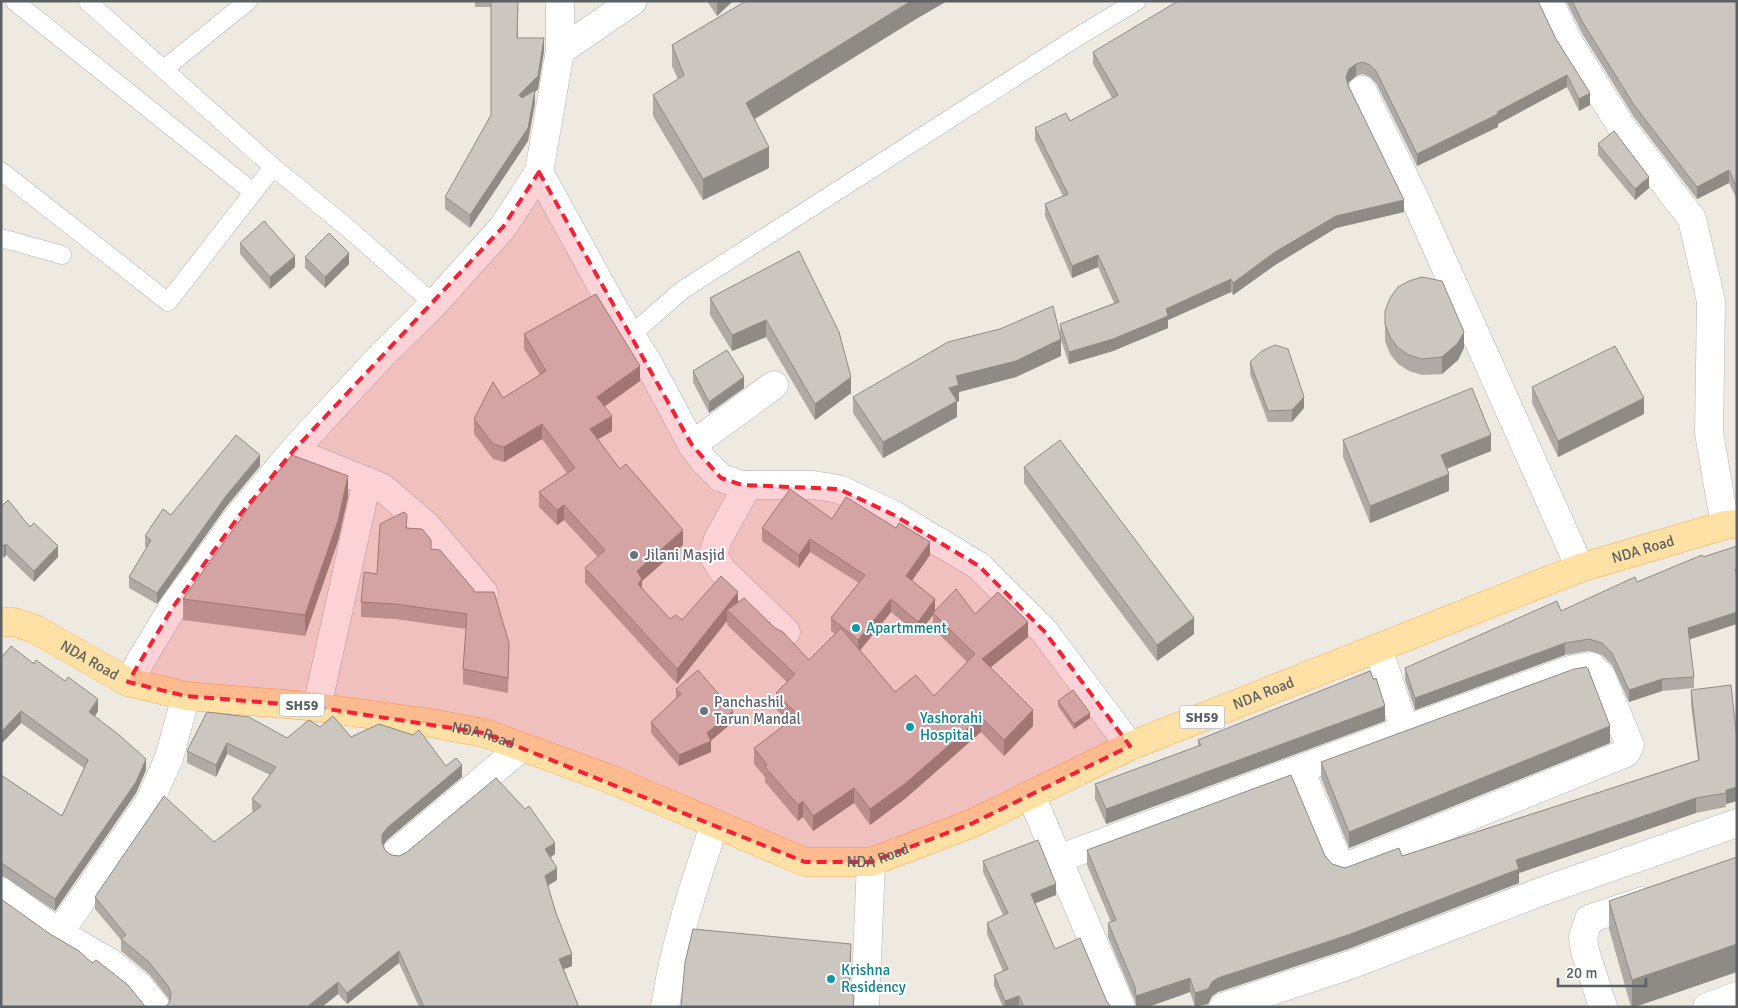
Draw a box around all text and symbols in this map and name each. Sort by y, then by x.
street label: NDA Road [1609,532,1676,567]
place label: Jilani Masjid [644,546,725,564]
marker: Jilani Masjid [628,549,640,561]
place label: Apartmment [866,619,947,637]
marker: Apartmment [850,622,862,634]
street label: NDA Road [57,636,122,684]
street label: NDA Road [1230,673,1297,713]
place label: Panchashil Tarun Mandal [714,693,801,728]
road number: SH59 [280,694,324,716]
marker: Panchashil Tarun Mandal [698,705,710,717]
road number: SH59 [1180,706,1224,729]
place label: Yashorahi Hospital [920,709,982,744]
street label: NDA Road [450,718,517,752]
marker: Yashorahi Hospital [904,721,916,733]
street label: NDA Road [846,839,911,871]
scale bar [1558,956,1646,988]
place label: Krishna Residency [841,961,906,996]
text: 20 m [1566,964,1597,982]
marker: Krishna Residency [825,973,837,985]

